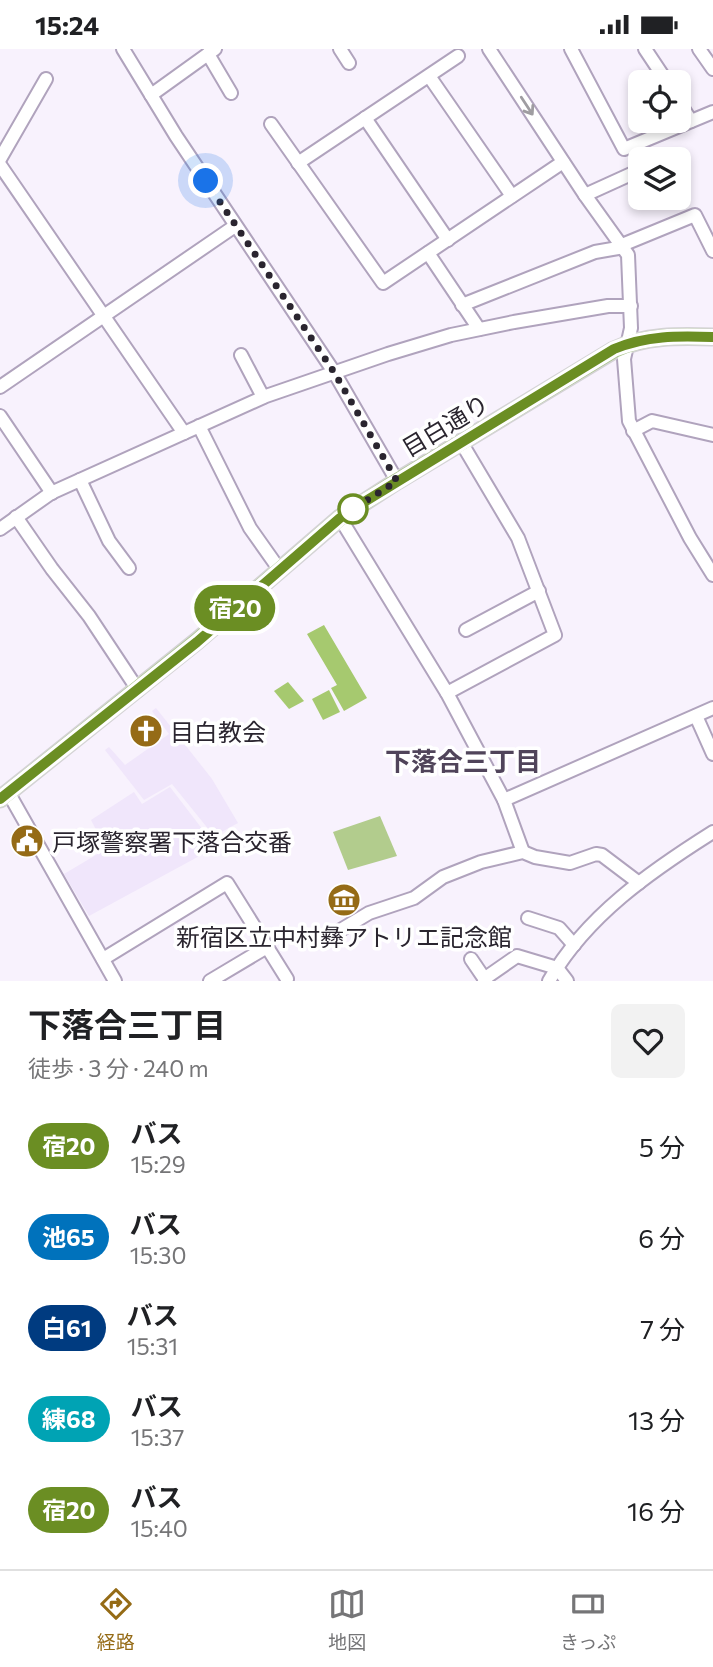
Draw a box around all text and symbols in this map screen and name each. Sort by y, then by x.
text: 15:24 [35,9,99,40]
map controls [628,70,691,210]
button: locate [628,70,691,133]
one-way arrow [521,95,535,115]
button: layers [628,147,691,210]
your location [188,163,223,198]
street label: 目白通り [396,388,494,462]
unlabelled marker [338,494,368,524]
line badge: 宿20 [195,585,275,631]
text: 宿20 [208,593,262,622]
church icon: 目白教会 [127,712,165,750]
place label: 目白教会 [170,717,266,746]
district label: 下落合三丁目 [385,745,541,776]
public building icon: 戸塚警察署下落合交番 [8,822,46,860]
place label: 戸塚警察署下落合交番 [52,827,292,856]
museum icon: 新宿区立中村彝アトリエ記念館 [325,881,363,919]
place label: 新宿区立中村彝アトリエ記念館 [176,922,512,951]
text: 下落合三丁目 [28,1003,226,1044]
button: heart [611,1004,685,1078]
text: 徒歩 · 3 分 · 240 m [28,1054,209,1082]
text: バス [130,1117,182,1148]
text: 宿20 [42,1131,95,1160]
text: 5 分 [639,1131,685,1162]
text: 15:29 [130,1150,186,1178]
text: バス [130,1208,182,1239]
text: 池65 [42,1222,95,1251]
text: 6 分 [638,1222,685,1253]
text: 15:30 [130,1241,186,1269]
text: バス [127,1299,179,1330]
text: 白61 [42,1313,92,1342]
text: 7 分 [640,1313,685,1344]
text: 15:31 [127,1332,178,1360]
text: バス [131,1390,183,1421]
text: 練68 [42,1404,96,1433]
text: 13 分 [628,1404,685,1435]
text: 15:37 [131,1423,184,1451]
text: バス [130,1481,182,1512]
text: 宿20 [42,1495,95,1524]
text: 16 分 [627,1495,685,1526]
text: 15:40 [130,1514,188,1542]
tab: 経路 [97,1585,135,1654]
tab: 地図 [328,1585,366,1654]
tab: きっぷ [560,1585,616,1654]

